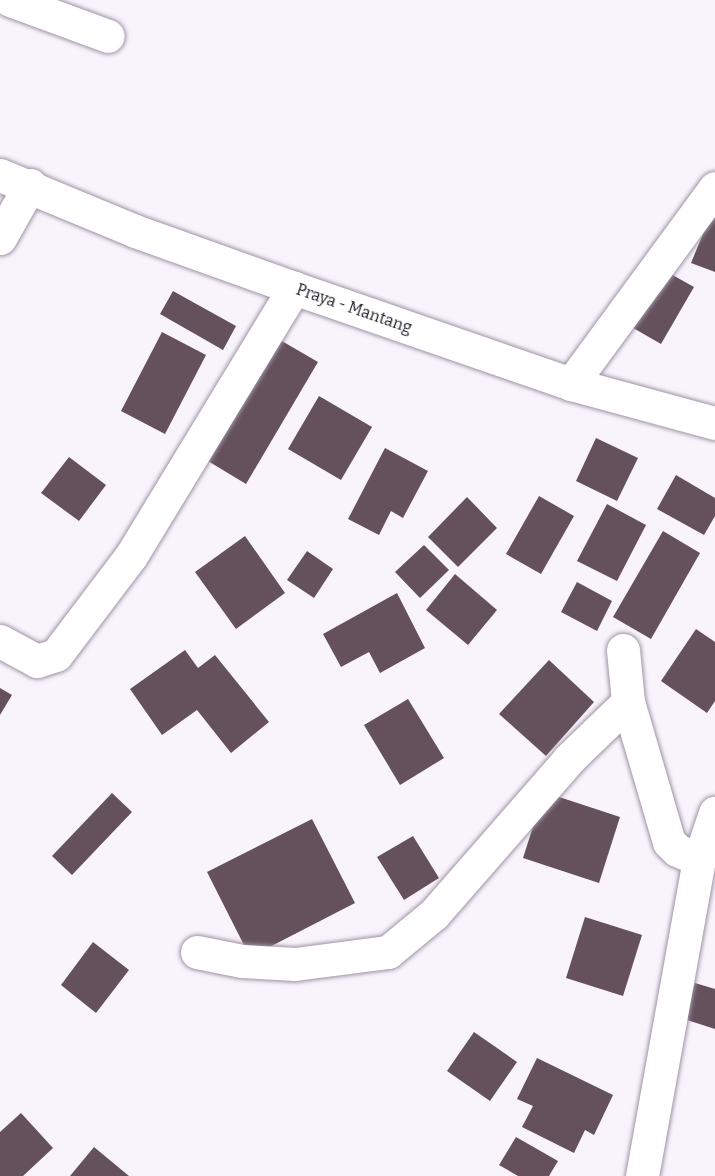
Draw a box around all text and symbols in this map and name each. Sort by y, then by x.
street label: Praya - Mantang [294,280,414,338]

